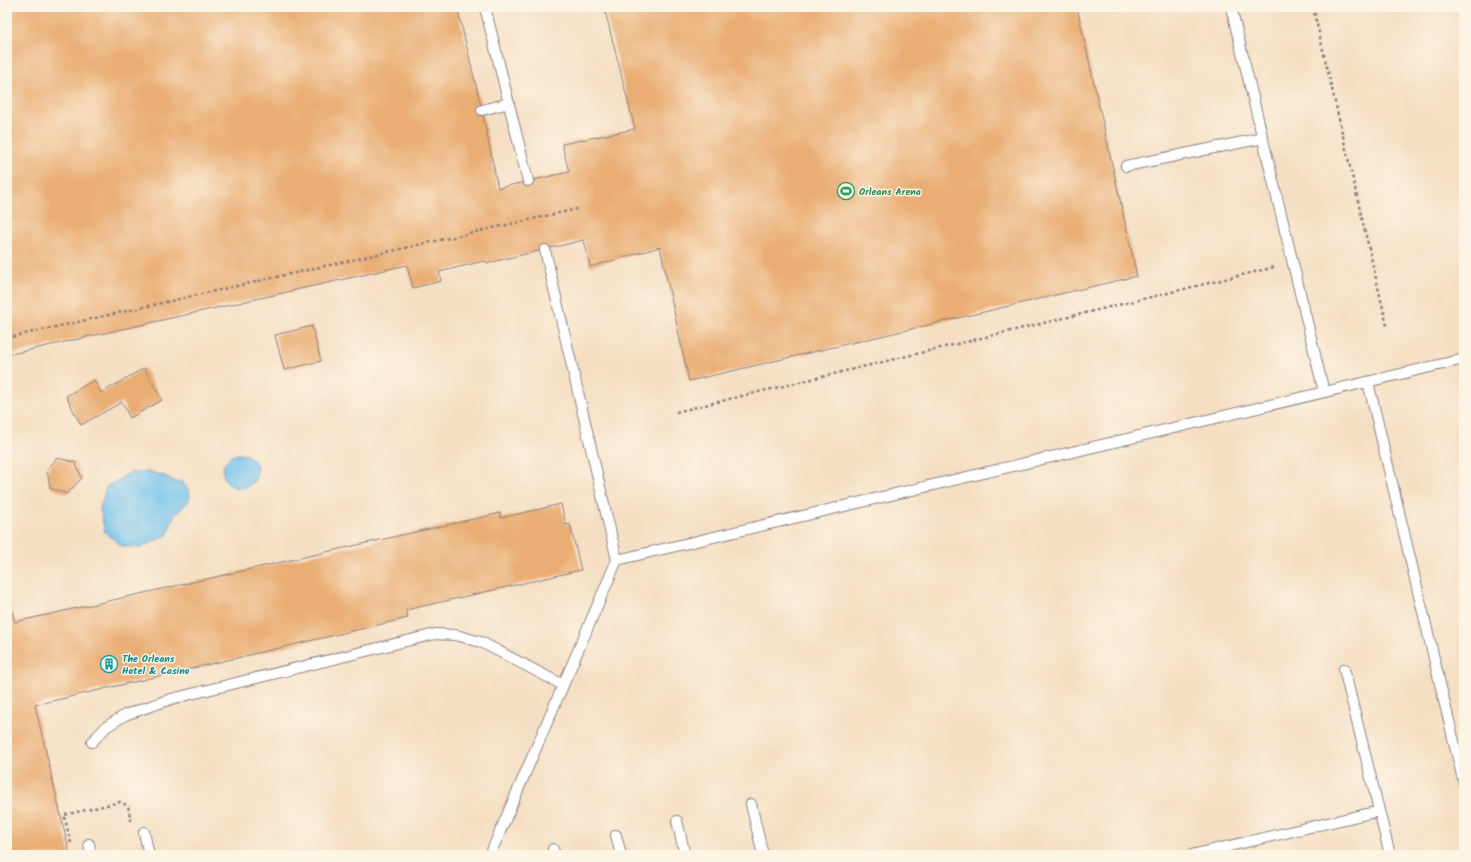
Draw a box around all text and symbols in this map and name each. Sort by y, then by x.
sports icon: Orleans Arena [836,181,856,201]
place label: Orleans Arena [859,184,921,200]
place label: The Orleans Hotel & Casino [122,651,190,679]
building icon: The Orleans Hotel & Casino [99,654,119,674]

